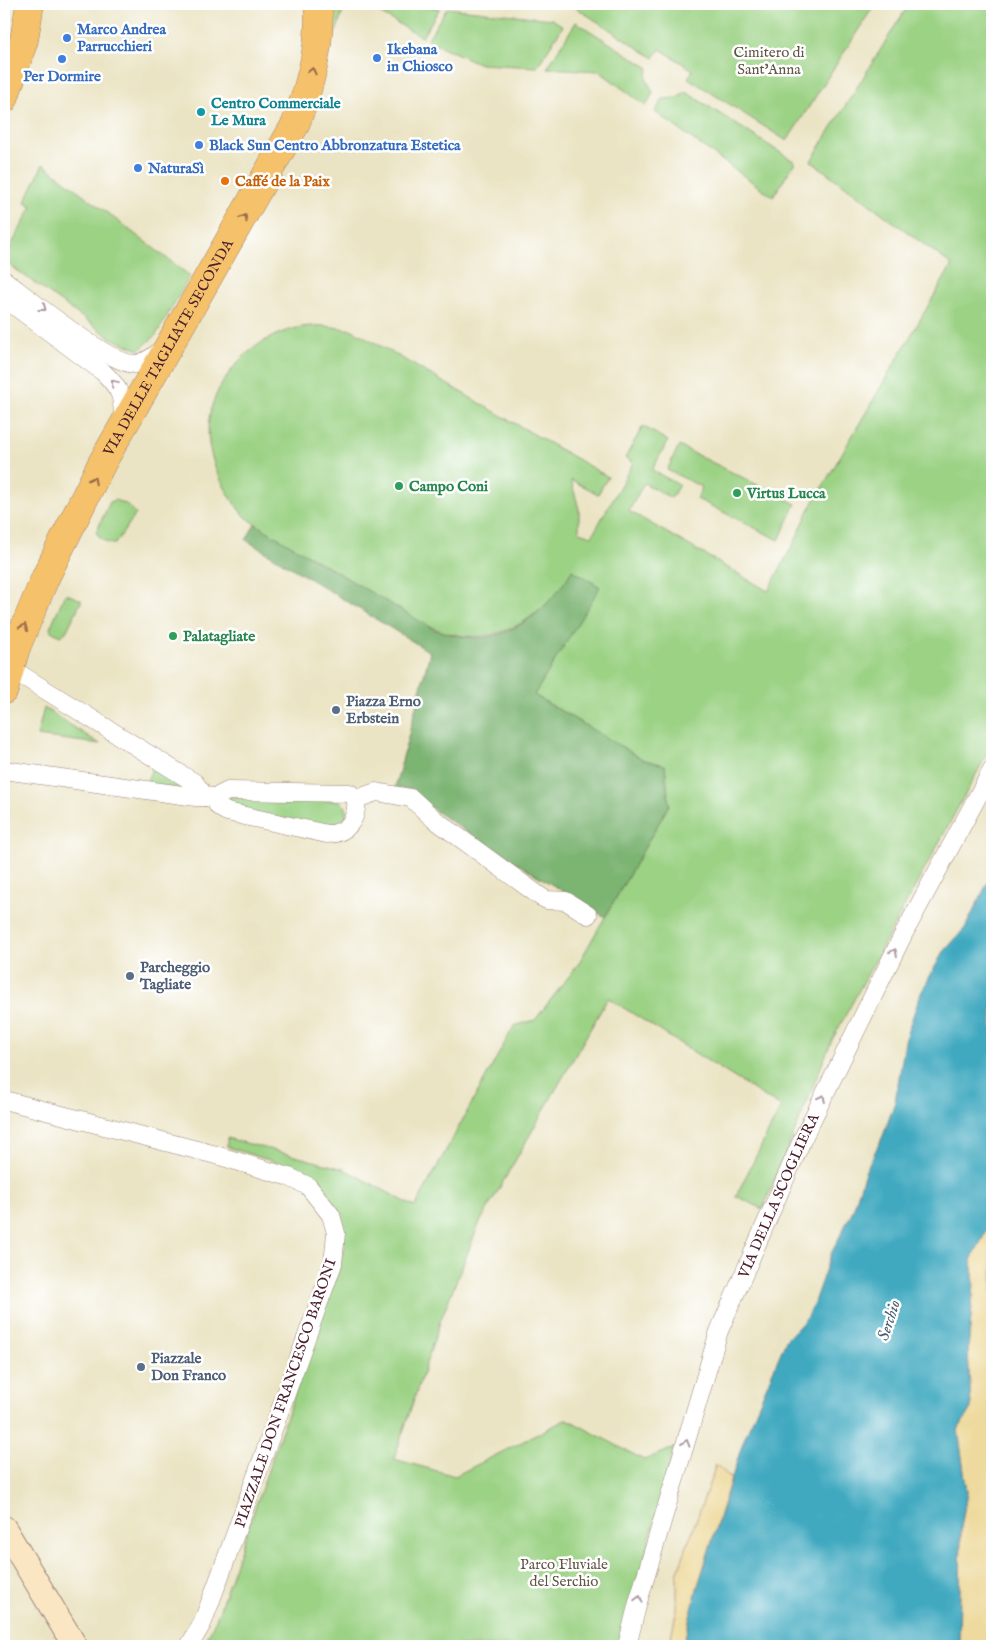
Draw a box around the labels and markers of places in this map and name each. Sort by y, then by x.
place label: Marco Andrea Parrucchieri [77,20,166,56]
marker: Marco Andrea Parrucchieri [61,32,73,44]
place label: Ikebana in Chiosco [387,40,453,76]
marker: Ikebana in Chiosco [371,52,383,64]
marker: Per Dormire [56,53,68,65]
place label: Per Dormire [23,67,101,86]
place label: Centro Commerciale Le Mura [211,94,341,130]
marker: Centro Commerciale Le Mura [195,106,207,118]
place label: Black Sun Centro Abbronzatura Estetica [209,136,461,155]
marker: Black Sun Centro Abbronzatura Estetica [193,139,205,151]
place label: NaturaSì [147,159,204,178]
marker: NaturaSì [132,162,144,174]
place label: Caffé de la Paix [235,172,330,191]
marker: Caffé de la Paix [219,175,231,187]
place label: Campo Coni [409,477,488,496]
marker: Campo Coni [393,480,405,492]
place label: Virtus Lucca [746,484,826,503]
marker: Virtus Lucca [731,487,743,499]
place label: Palatagliate [183,627,255,646]
marker: Palatagliate [167,630,179,642]
place label: Piazza Erno Erbstein [346,692,421,728]
marker: Piazza Erno Erbstein [330,704,342,716]
place label: Parcheggio Tagliate [139,958,210,994]
marker: Parcheggio Tagliate [124,970,136,982]
place label: Piazzale Don Franco [151,1349,226,1385]
marker: Piazzale Don Franco [135,1361,147,1373]

